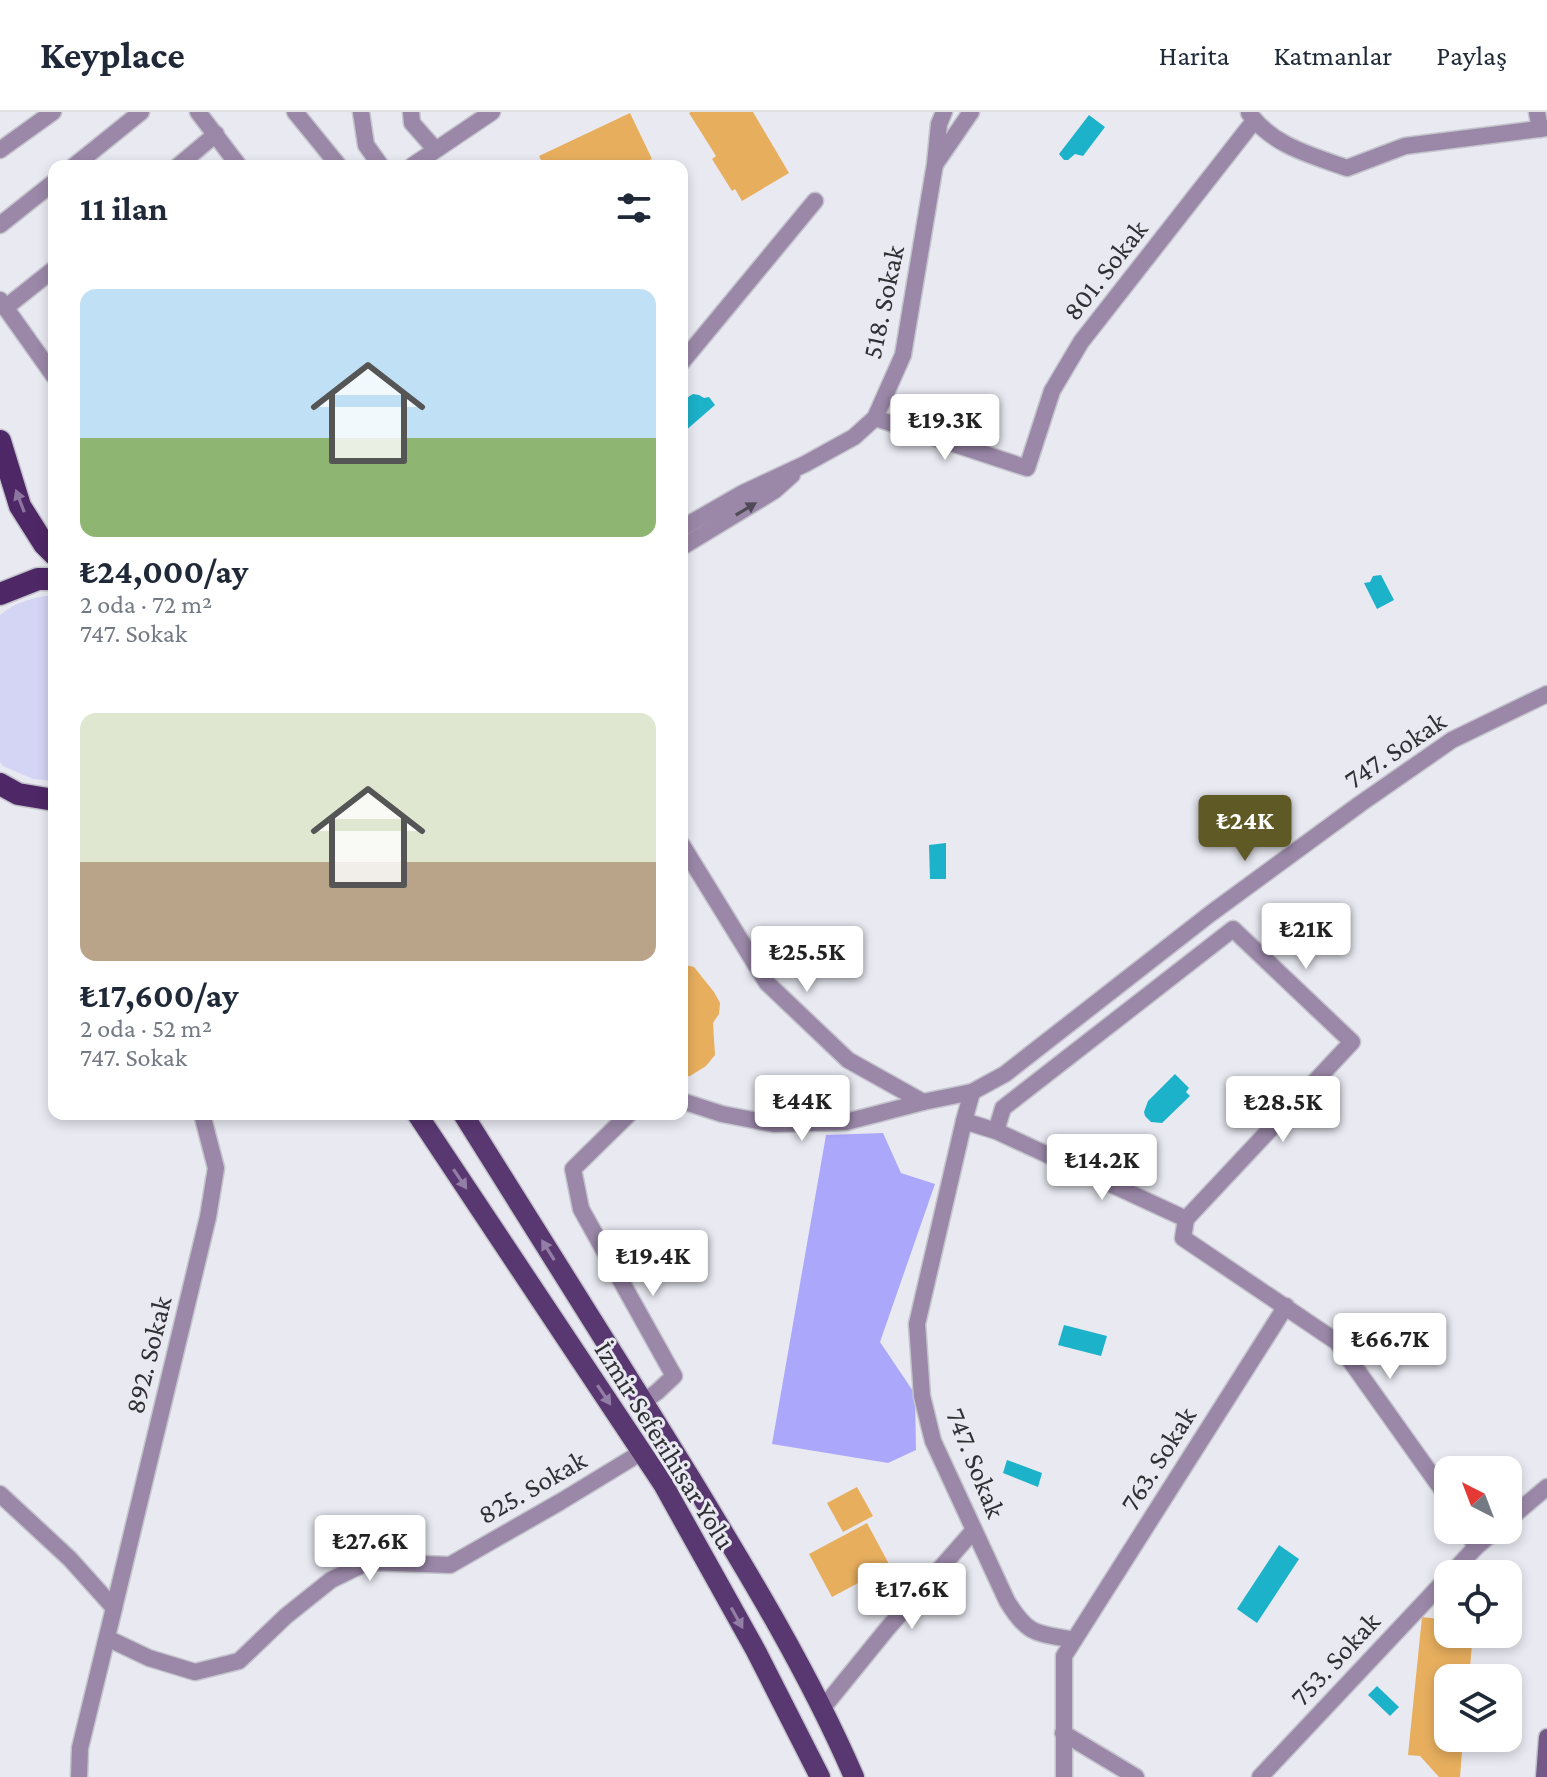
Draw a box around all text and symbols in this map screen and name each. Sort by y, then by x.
text: Keyplace [40,34,185,76]
text: Harita [1159,40,1230,71]
text: Katmanlar [1274,40,1392,71]
text: Paylaş [1436,40,1507,71]
icon: filters [612,186,656,230]
text: 11 ilan [80,190,168,227]
street label: 801. Sokak [1056,213,1154,326]
street label: 518. Sokak [856,242,910,362]
icon: home [296,341,440,485]
pin: ₺19.3K [880,394,1010,462]
text: ₺19.3K [908,405,982,434]
one-way arrow [13,489,26,513]
one-way arrow [735,502,757,516]
text: ₺24,000/ay [80,553,248,590]
text: 2 oda · 72 m² [80,590,212,619]
text: 747. Sokak [80,619,187,648]
street label: 747. Sokak [1338,705,1452,795]
icon: home [296,765,440,909]
pin: ₺24K [1198,795,1292,863]
text: ₺24K [1216,806,1274,835]
pin: ₺21K [1259,903,1353,971]
text: ₺21K [1280,914,1332,943]
pin: ₺25.5K [742,926,872,994]
text: ₺25.5K [769,937,845,966]
text: ₺17,600/ay [80,977,239,1014]
text: 2 oda · 52 m² [80,1014,212,1043]
text: 747. Sokak [80,1043,187,1072]
pin: ₺44K [755,1075,849,1143]
pin: ₺28.5K [1218,1076,1348,1144]
text: ₺44K [773,1086,831,1115]
text: ₺28.5K [1244,1087,1322,1116]
pin: ₺14.2K [1037,1134,1167,1202]
text: ₺14.2K [1065,1145,1139,1174]
one-way arrow [452,1168,467,1190]
pin: ₺19.4K [588,1230,718,1298]
one-way arrow [541,1239,556,1260]
text: ₺19.4K [616,1241,690,1270]
street label: 892. Sokak [118,1292,178,1417]
pin: ₺66.7K [1325,1313,1455,1381]
text: ₺66.7K [1351,1324,1429,1353]
street label: İzmir Seferihisar Yolu [589,1335,742,1555]
one-way arrow [596,1385,611,1406]
street label: 763. Sokak [1114,1401,1202,1517]
street label: 747. Sokak [940,1404,1012,1523]
street label: 825. Sokak [473,1443,592,1530]
north arrow [1434,1456,1522,1544]
map controls [1434,1456,1522,1752]
pin: ₺27.6K [305,1515,435,1583]
text: ₺27.6K [333,1526,407,1555]
button: locate [1434,1560,1522,1648]
pin: ₺17.6K [847,1563,977,1631]
text: ₺17.6K [876,1574,948,1603]
street label: 753. Sokak [1284,1605,1387,1712]
one-way arrow [730,1607,744,1629]
button: layers [1434,1664,1522,1752]

